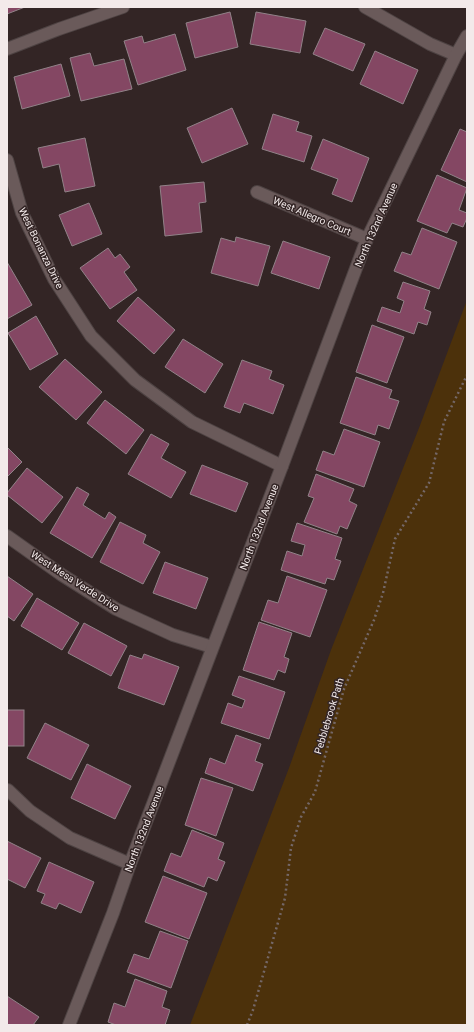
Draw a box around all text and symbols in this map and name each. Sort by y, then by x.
street label: North 132nd Avenue [352,181,400,269]
street label: West Allegro Court [271,195,353,237]
street label: West Bonanza Drive [17,206,65,290]
street label: North 132nd Avenue [238,483,280,571]
street label: West Mesa Verde Drive [29,548,121,614]
street label: Pebblebrook Path [312,677,346,755]
street label: North 132nd Avenue [123,785,165,873]

